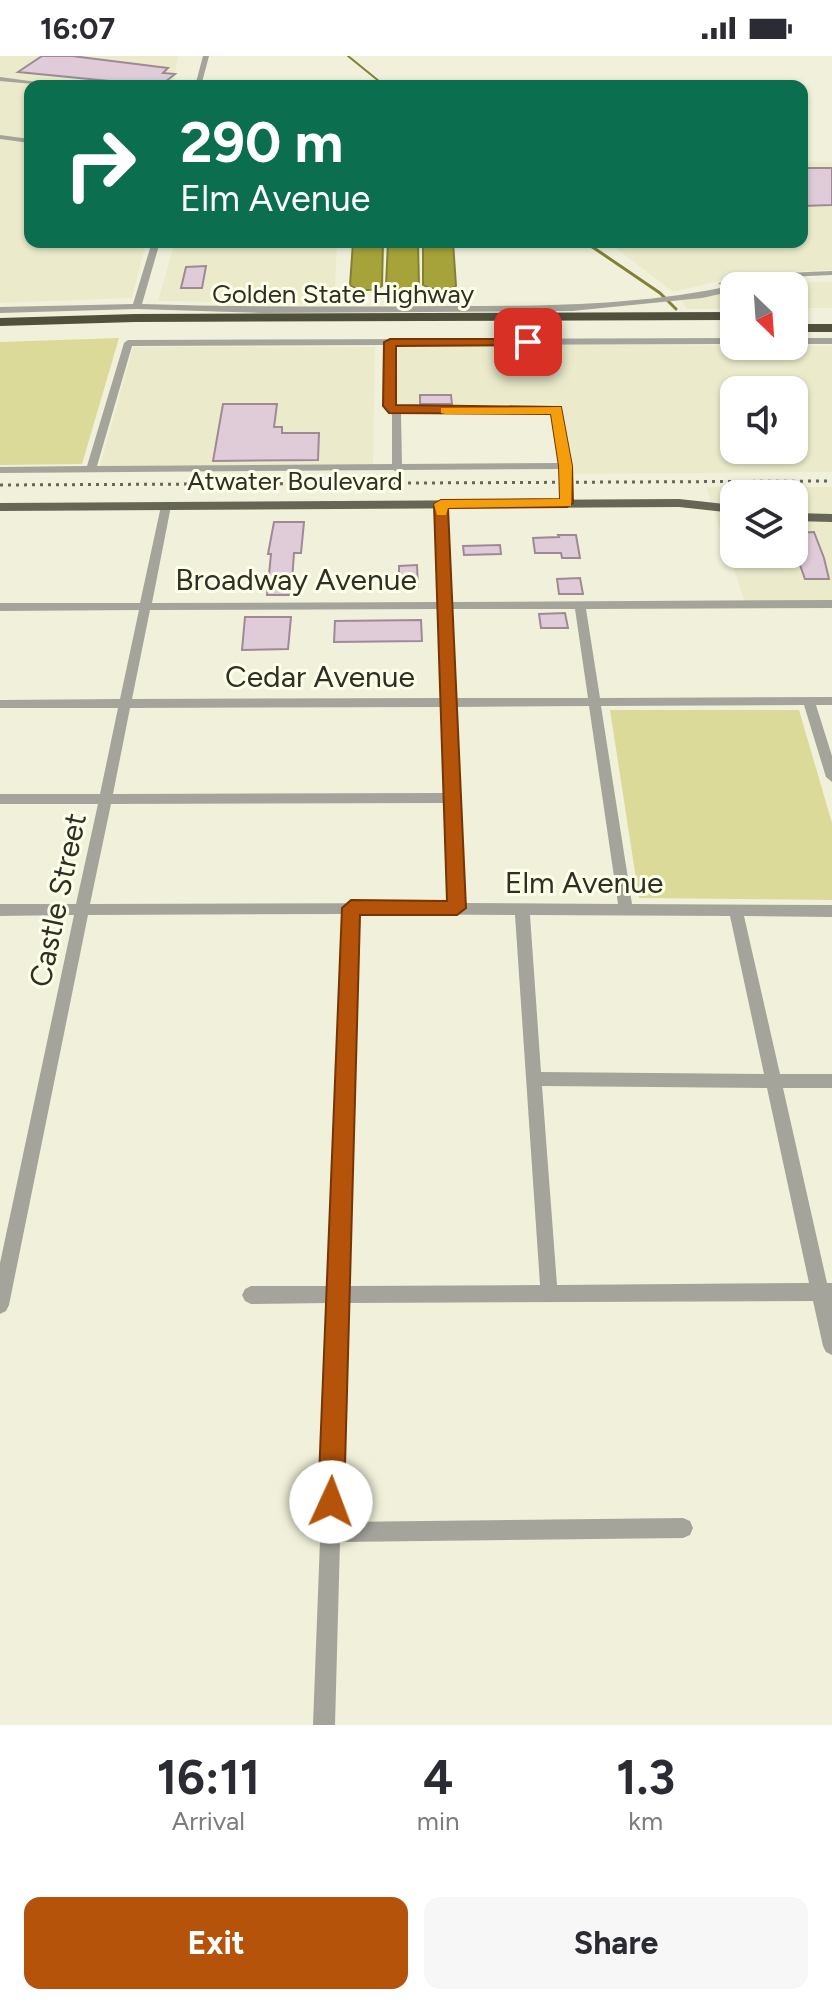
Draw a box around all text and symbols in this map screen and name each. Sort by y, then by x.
text: 16:07 [40,10,115,47]
text: 290 m [180,109,343,176]
icon: right [48,112,152,216]
text: Elm Avenue [180,177,371,220]
north arrow [720,272,808,360]
map controls [720,272,808,568]
street label: Golden State Highway [212,278,474,310]
pin [494,308,562,376]
icon: arrive [506,320,550,364]
button: sound [720,376,808,464]
street label: Atwater Boulevard [187,465,403,497]
button: layers [720,480,808,568]
street label: Broadway Avenue [175,561,417,598]
street label: Cedar Avenue [225,658,415,695]
street label: Castle Street [21,810,94,990]
street label: Elm Avenue [505,864,663,901]
position arrow [289,1460,373,1544]
text: 16:11 [157,1748,260,1806]
text: 4 [423,1748,453,1806]
text: 1.3 [616,1748,675,1806]
text: Arrival [172,1805,245,1837]
text: min [417,1805,459,1837]
text: km [628,1805,663,1837]
button: Exit [24,1897,408,1989]
button: Share [424,1897,808,1989]

